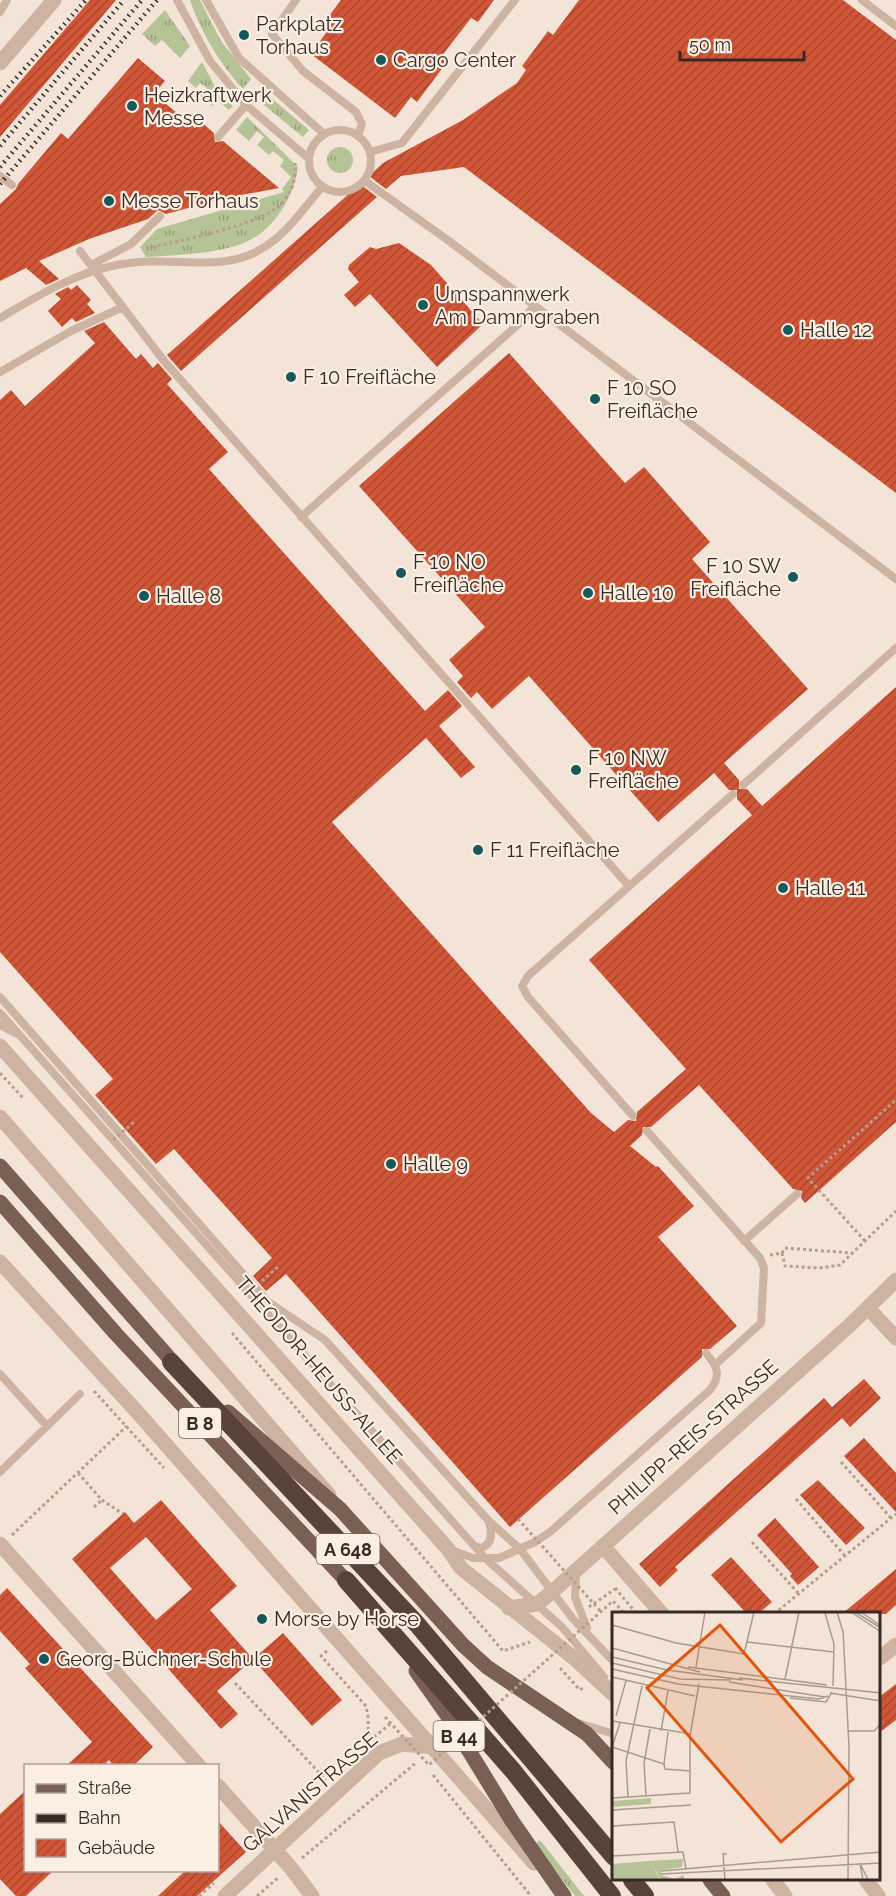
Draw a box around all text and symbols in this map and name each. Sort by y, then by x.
place label: Parkplatz Torhaus [256,12,342,59]
scale bar [680,24,804,62]
marker: Parkplatz Torhaus [237,28,251,42]
text: 50 m [689,34,731,55]
place label: Cargo Center [393,48,516,72]
marker: Cargo Center [374,53,388,67]
place label: Heizkraftwerk Messe [144,83,272,130]
marker: Heizkraftwerk Messe [125,99,139,113]
place label: Messe Torhaus [121,189,259,213]
marker: Messe Torhaus [102,194,116,208]
place label: Umspannwerk Am Dammgraben [435,282,600,329]
marker: Umspannwerk Am Dammgraben [416,298,430,312]
place label: Halle 12 [800,318,872,342]
marker: Halle 12 [781,323,795,337]
place label: F 10 Freifläche [303,365,436,389]
marker: F 10 Freifläche [284,370,298,384]
place label: F 10 SO Freifläche [607,376,698,423]
marker: F 10 SO Freifläche [588,392,602,406]
place label: F 10 NO Freifläche [413,550,504,597]
place label: F 10 SW Freifläche [690,554,781,601]
marker: F 10 NO Freifläche [394,566,408,580]
marker: F 10 SW Freifläche [786,570,800,584]
place label: Halle 10 [600,581,674,605]
place label: Halle 8 [156,584,221,608]
marker: Halle 10 [581,586,595,600]
marker: Halle 8 [137,589,151,603]
place label: F 10 NW Freifläche [588,746,679,793]
marker: F 10 NW Freifläche [569,763,583,777]
place label: F 11 Freifläche [490,838,620,862]
marker: F 11 Freifläche [471,843,485,857]
place label: Halle 11 [795,876,866,900]
marker: Halle 11 [776,881,790,895]
place label: Halle 9 [403,1152,468,1176]
marker: Halle 9 [384,1157,398,1171]
street label: THEODOR-HEUSS-ALLEE [231,1271,407,1469]
street label: PHILIPP-REIS-STRASSE [603,1355,783,1519]
road number: B 8 [179,1408,221,1438]
road number: A 648 [316,1534,380,1564]
place label: Morse by Horse [274,1607,419,1631]
marker: Morse by Horse [255,1612,269,1626]
inset map [612,1612,881,1881]
place label: Georg-Büchner-Schule [56,1647,272,1671]
marker: Georg-Büchner-Schule [37,1652,51,1666]
road number: B 44 [434,1721,484,1751]
street label: GALVANISTRASSE [238,1727,382,1857]
legend [24,1764,219,1872]
text: Straße [78,1777,132,1798]
text: Bahn [78,1807,121,1828]
text: Gebäude [78,1837,155,1858]

